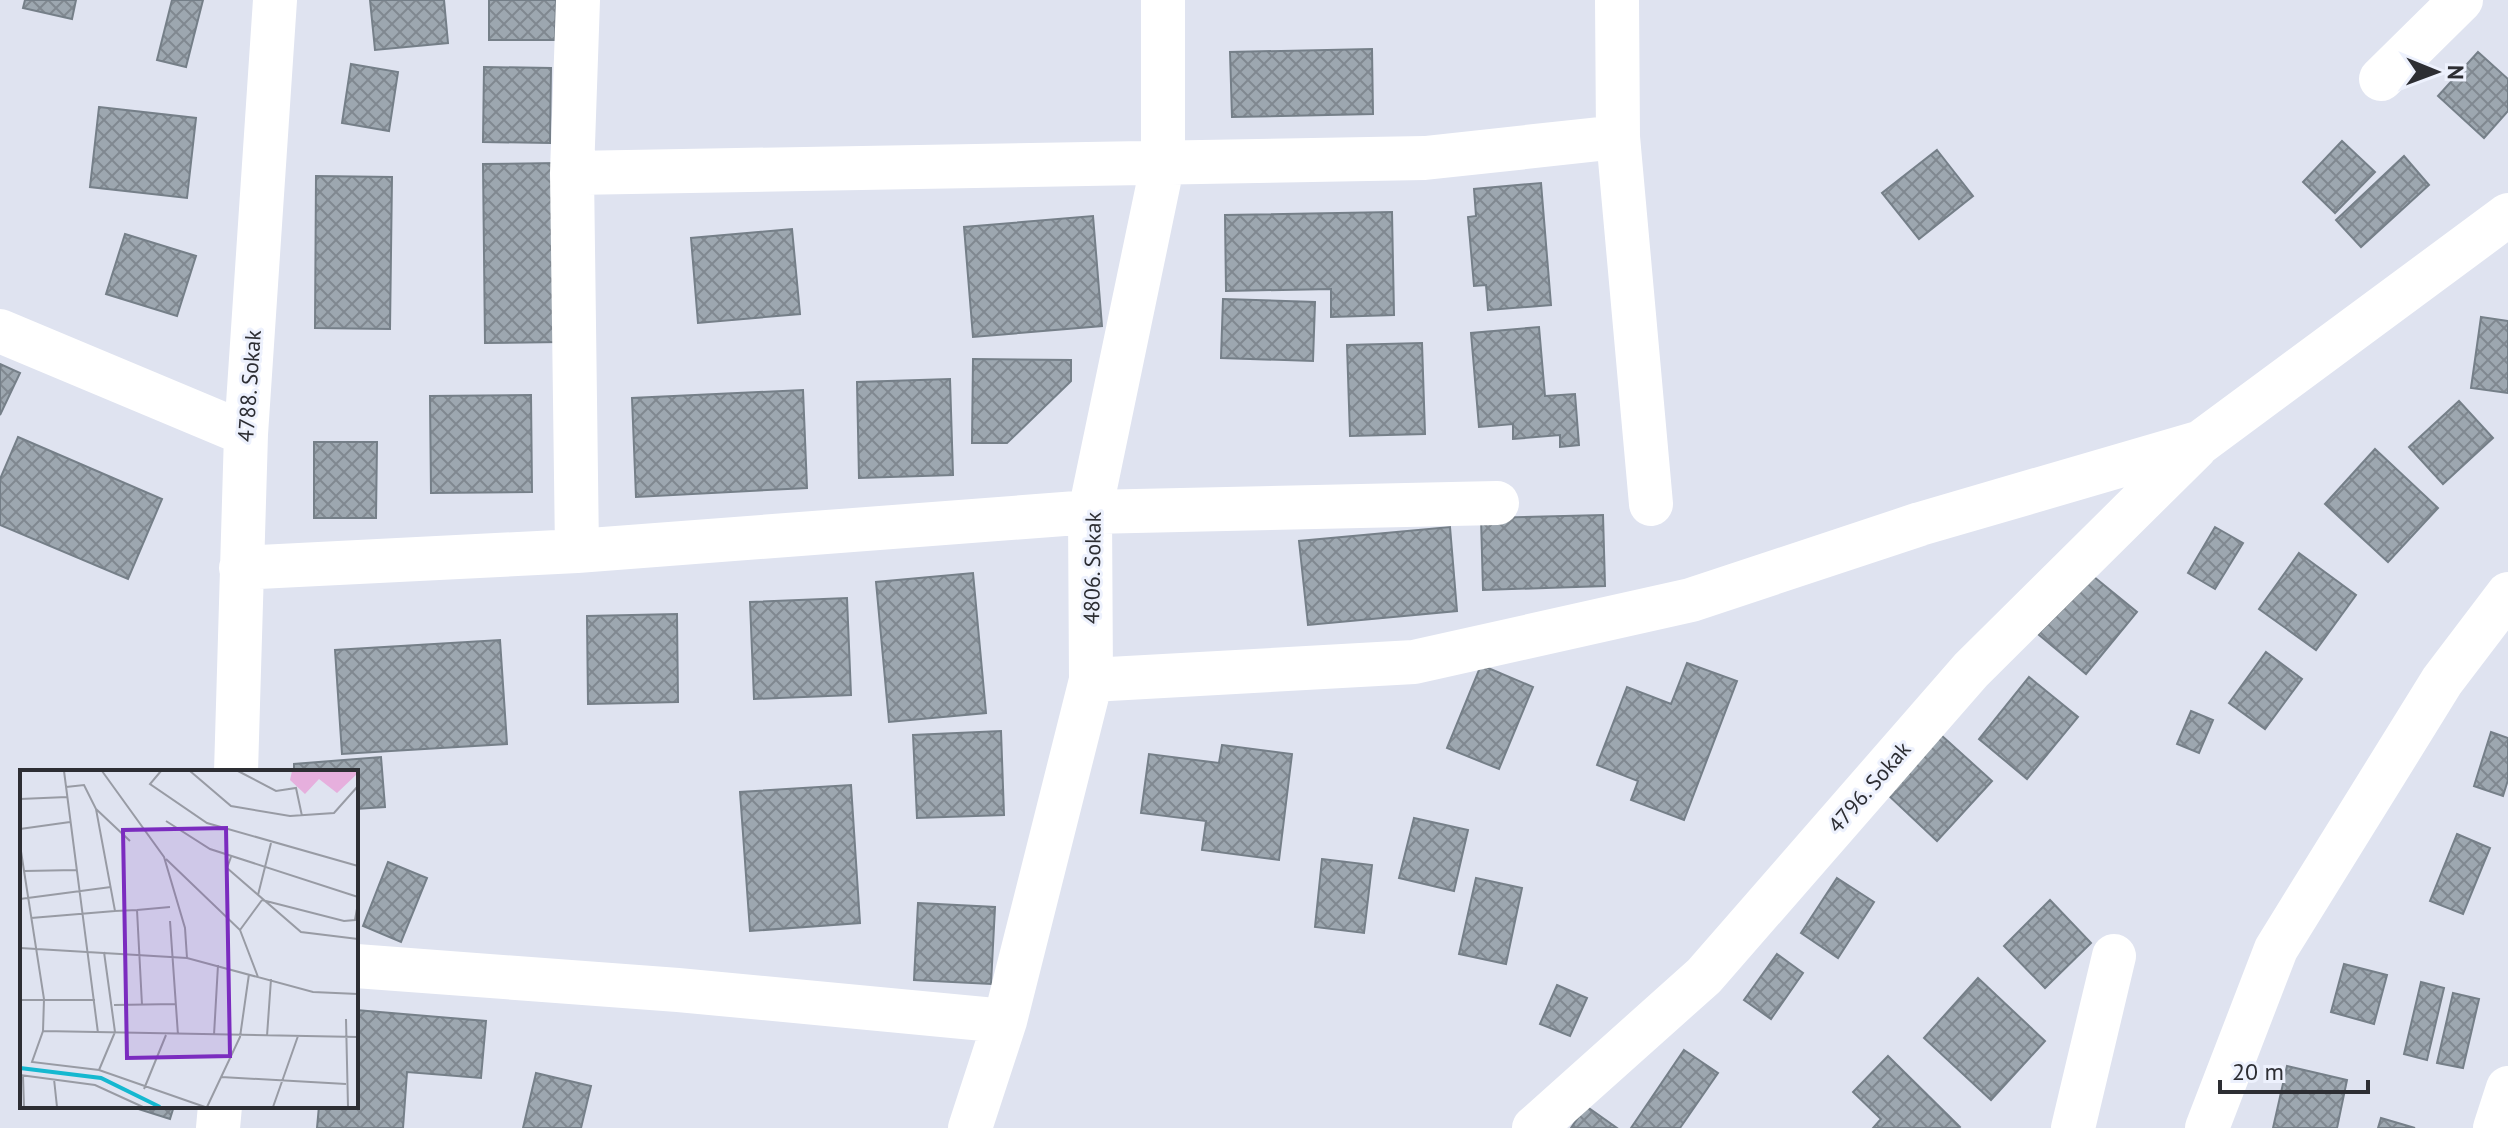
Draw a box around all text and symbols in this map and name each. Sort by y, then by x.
north arrow [2396,32,2476,112]
text: N [2442,65,2470,80]
street label: 4788. Sokak [231,329,267,443]
street label: 4806. Sokak [1077,511,1107,624]
street label: 4796. Sokak [1822,735,1917,839]
inset map [20,770,358,1108]
scale bar [2220,1044,2368,1094]
text: 20 m [2232,1056,2284,1087]

